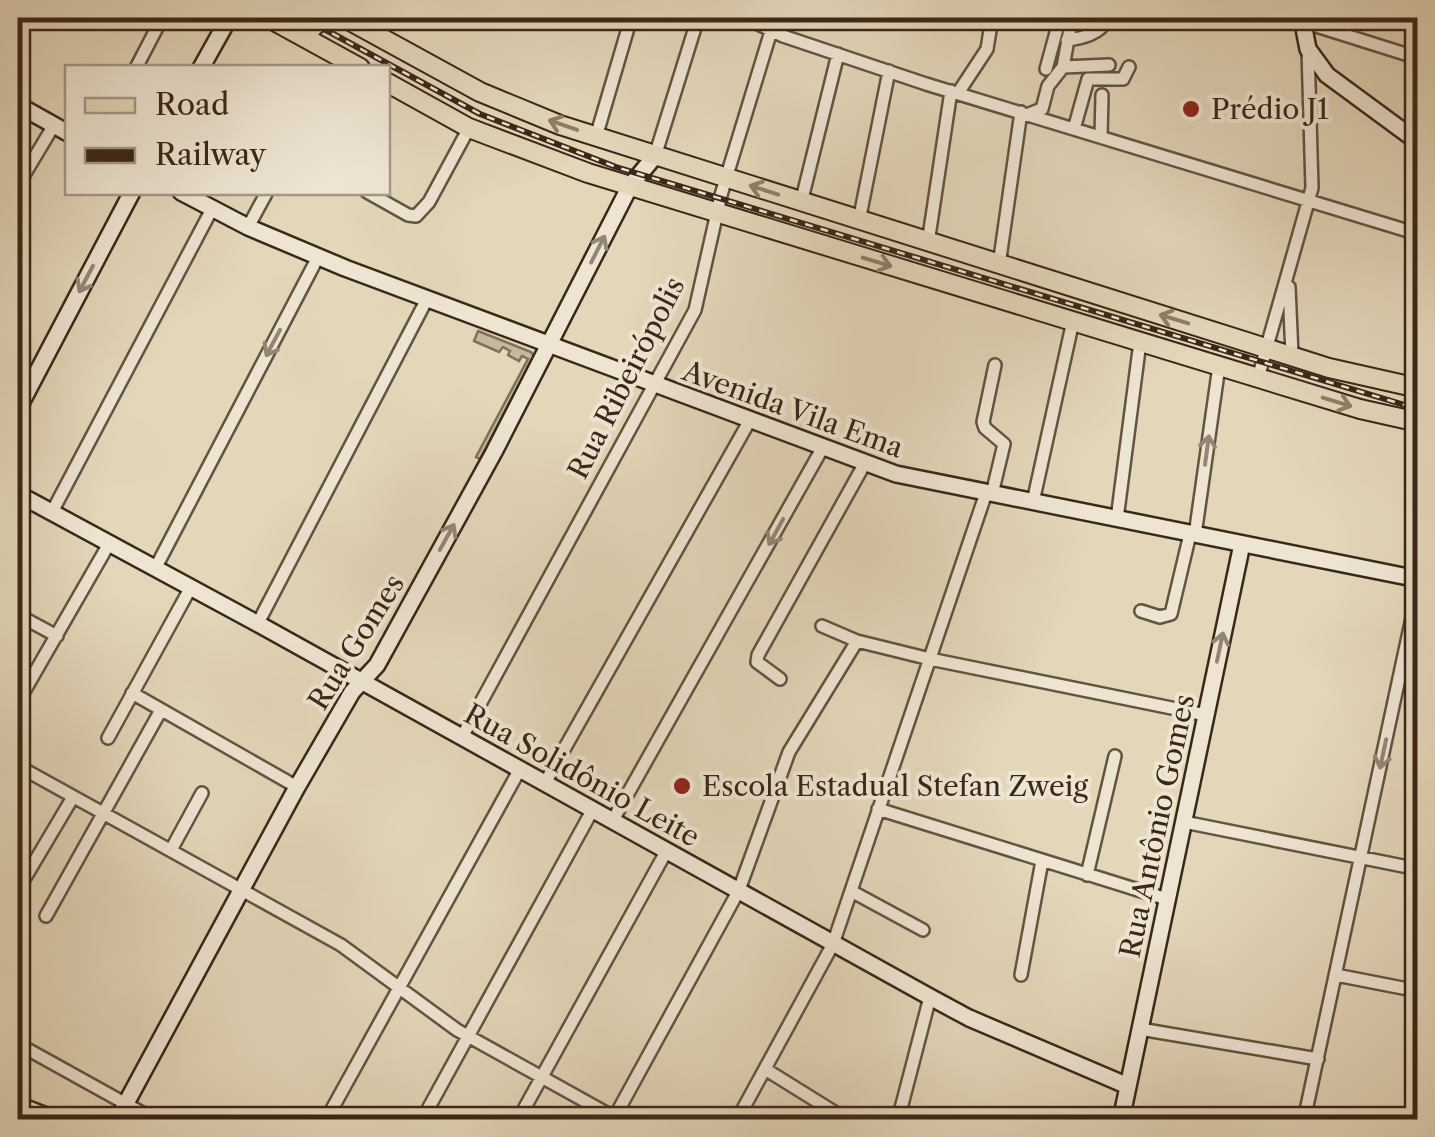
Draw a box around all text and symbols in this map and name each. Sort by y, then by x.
legend [65,65,390,195]
text: Road [155,86,229,123]
place label: Prédio J1 [1211,92,1329,126]
marker: Prédio J1 [1180,98,1202,120]
one-way arrow [547,115,579,133]
text: Railway [155,136,267,173]
one-way arrow [749,180,780,198]
one-way arrow [589,235,608,265]
one-way arrow [861,254,892,272]
one-way arrow [76,263,95,293]
street label: Rua Ribeirópolis [561,271,691,485]
one-way arrow [1159,309,1190,327]
one-way arrow [263,327,282,357]
street label: Avenida Vila Ema [677,353,908,465]
one-way arrow [1321,394,1353,412]
one-way arrow [1199,435,1217,467]
one-way arrow [765,517,785,547]
one-way arrow [438,523,458,552]
street label: Rua Gomes [301,568,411,716]
one-way arrow [1212,632,1230,664]
street label: Rua Antônio Gomes [1112,691,1202,961]
street label: Rua Solidônio Leite [459,696,705,854]
one-way arrow [1372,737,1391,769]
place label: Escola Estadual Stefan Zweig [702,769,1088,803]
marker: Escola Estadual Stefan Zweig [671,775,693,797]

